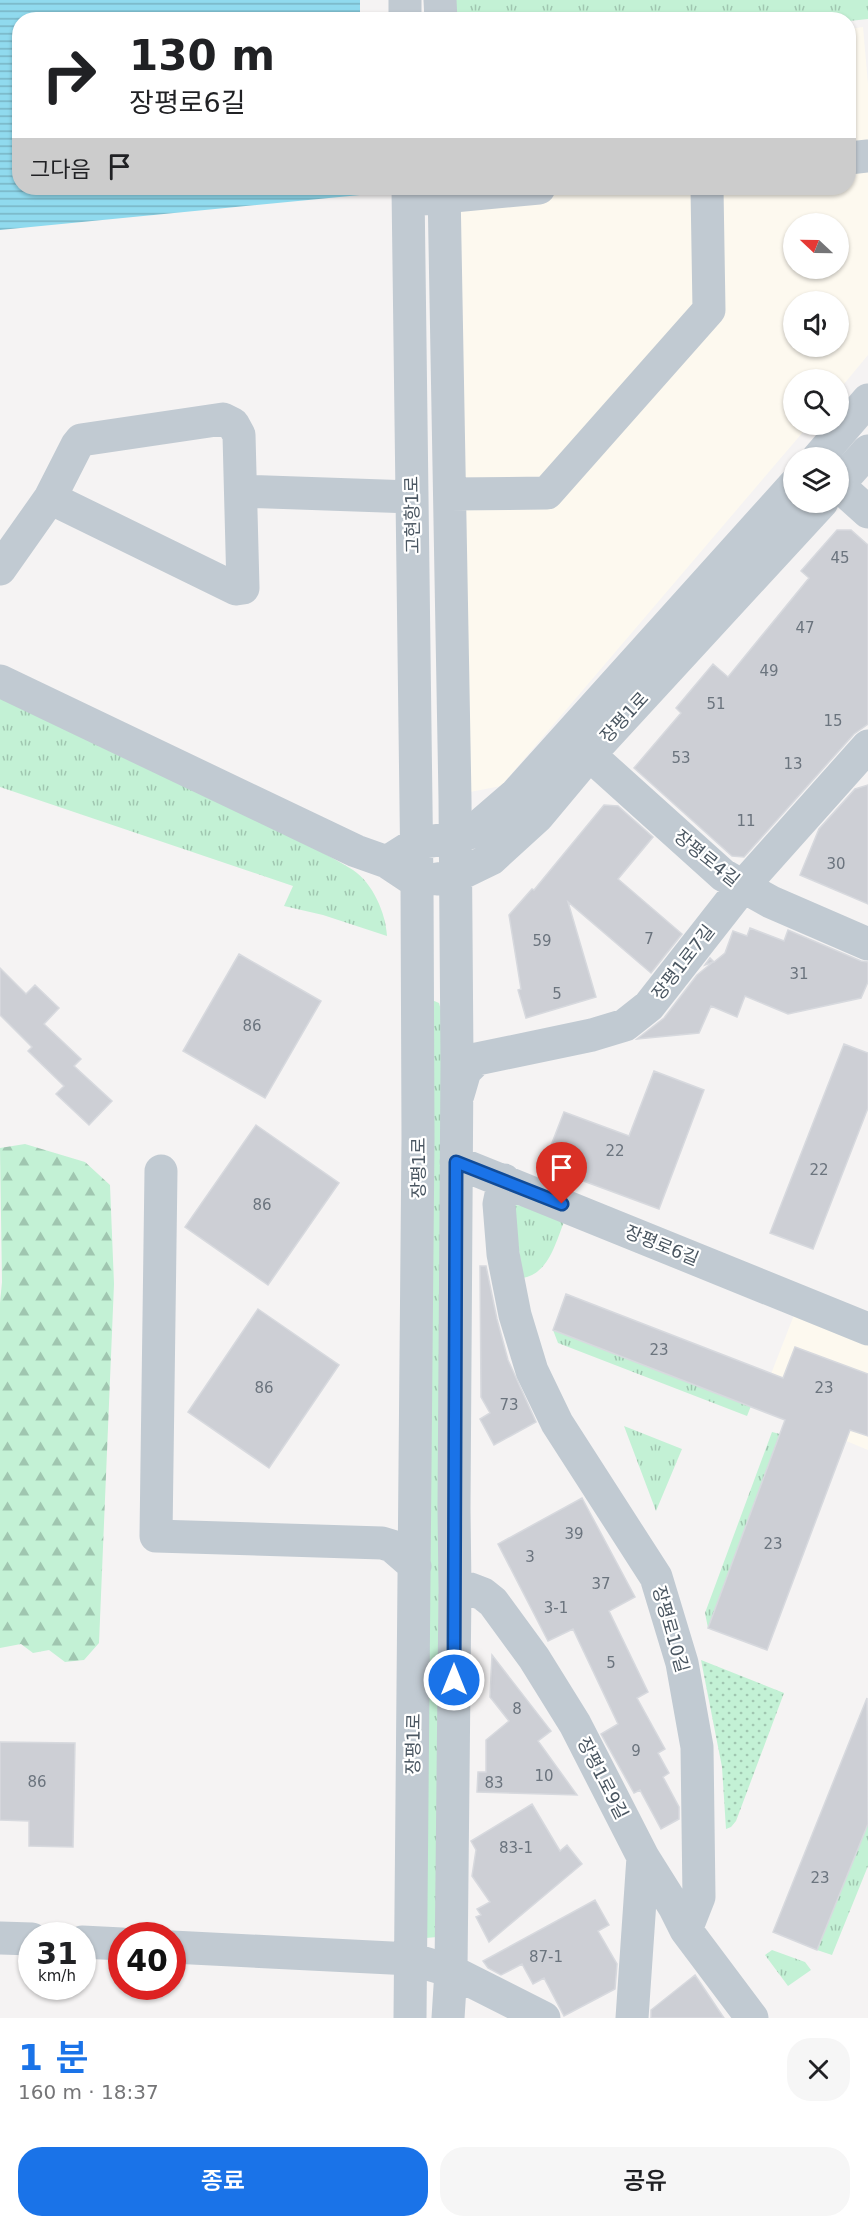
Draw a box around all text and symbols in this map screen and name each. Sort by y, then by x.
text: 130 m [129,31,275,80]
icon: right [30,36,108,114]
text: 장평로6길 [129,87,246,118]
icon: arrive [103,150,136,183]
text: 그다음 [30,157,91,182]
north arrow [783,213,849,279]
map controls [783,213,849,513]
button: sound [783,291,849,357]
button: search [783,369,849,435]
button: layers [783,447,849,513]
street label: 고현항1로 [401,476,423,554]
house number: 45 [830,549,850,567]
house number: 47 [795,619,815,637]
house number: 49 [759,662,779,680]
street label: 장평1로 [595,687,653,747]
house number: 51 [706,695,726,713]
house number: 15 [823,712,843,730]
house number: 53 [671,749,691,767]
house number: 13 [783,755,803,773]
house number: 11 [736,812,756,830]
street label: 장평로4길 [670,825,744,891]
house number: 30 [826,855,846,873]
street label: 장평1로7길 [647,920,719,1004]
house number: 7 [644,930,654,948]
house number: 59 [532,932,552,950]
house number: 31 [789,965,809,983]
house number: 5 [552,985,562,1003]
house number: 86 [242,1017,262,1035]
street label: 장평1로 [408,1137,429,1199]
pin [536,1142,587,1204]
house number: 22 [605,1142,625,1160]
icon: arrive [545,1151,578,1184]
house number: 22 [809,1161,829,1179]
house number: 86 [252,1196,272,1214]
street label: 장평로6길 [622,1221,702,1269]
house number: 23 [649,1341,669,1359]
house number: 86 [254,1379,274,1397]
house number: 23 [814,1379,834,1397]
house number: 73 [499,1396,519,1414]
house number: 39 [564,1525,584,1543]
house number: 23 [763,1535,783,1553]
house number: 3 [525,1548,535,1566]
house number: 37 [591,1575,611,1593]
street label: 장평로10길 [649,1583,693,1675]
house number: 3-1 [544,1599,568,1617]
position arrow [422,1648,486,1712]
house number: 5 [606,1654,616,1672]
house number: 8 [512,1700,522,1718]
street label: 장평1로 [402,1713,424,1775]
street label: 장평1로9길 [573,1734,633,1822]
house number: 9 [631,1742,641,1760]
house number: 10 [534,1767,554,1785]
house number: 86 [27,1773,47,1791]
house number: 83 [484,1774,504,1792]
house number: 83-1 [499,1839,533,1857]
house number: 23 [810,1869,830,1887]
speed limit sign: 40 [108,1922,186,2000]
text: 31 [36,1936,78,1971]
house number: 87-1 [529,1948,563,1966]
text: km/h [38,1967,76,1985]
text: 1 분 [18,2037,89,2078]
button: close [787,2038,850,2101]
text: 160 m · 18:37 [18,2080,159,2104]
button: 종료 [18,2147,428,2216]
button: 공유 [440,2147,850,2216]

